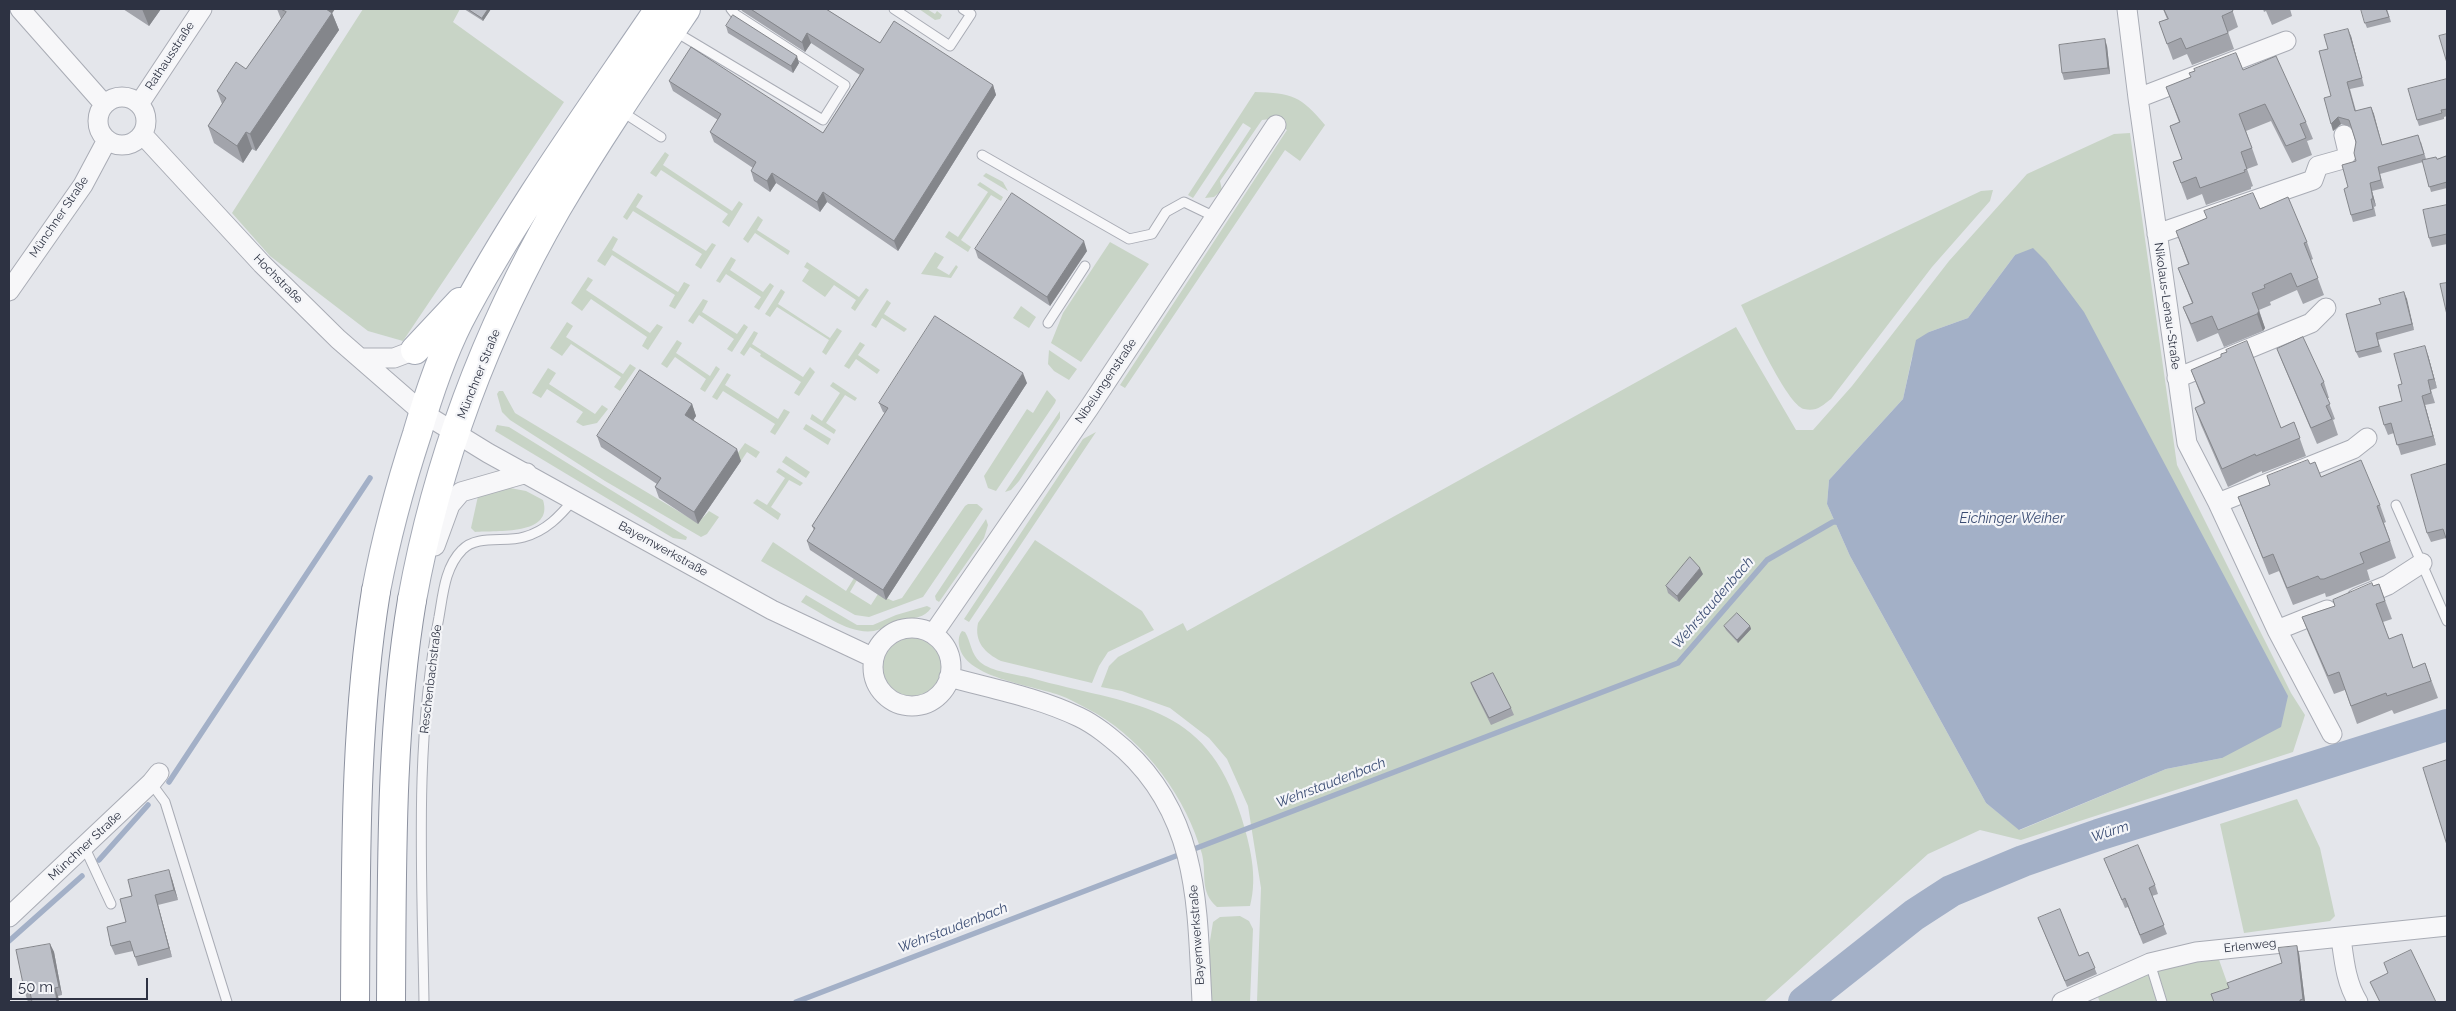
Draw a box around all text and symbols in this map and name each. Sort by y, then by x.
street label: Rathausstraße [142,19,198,93]
street label: Münchner Straße [26,174,92,260]
street label: Nikolaus-Lenau-Straße [2151,242,2183,370]
street label: Hochstraße [250,251,306,307]
street label: Münchner Straße [455,327,503,421]
street label: Nibelungenstraße [1072,336,1140,426]
water label: Eichinger Weiher [1960,511,2064,527]
street label: Bayernwerkstraße [616,518,710,580]
water label: Wehrstaudenbach [1669,554,1757,652]
street label: Reschenbachstraße [417,624,445,734]
water label: Wehrstaudenbach [1274,754,1388,812]
street label: Münchner Straße [45,808,125,884]
water label: Würm [2089,818,2131,846]
street label: Bayernwerkstraße [1186,885,1208,985]
water label: Wehrstaudenbach [896,899,1010,957]
street label: Erlenweg [2223,936,2277,956]
scale bar [12,968,150,1000]
text: 50 m [18,978,53,996]

